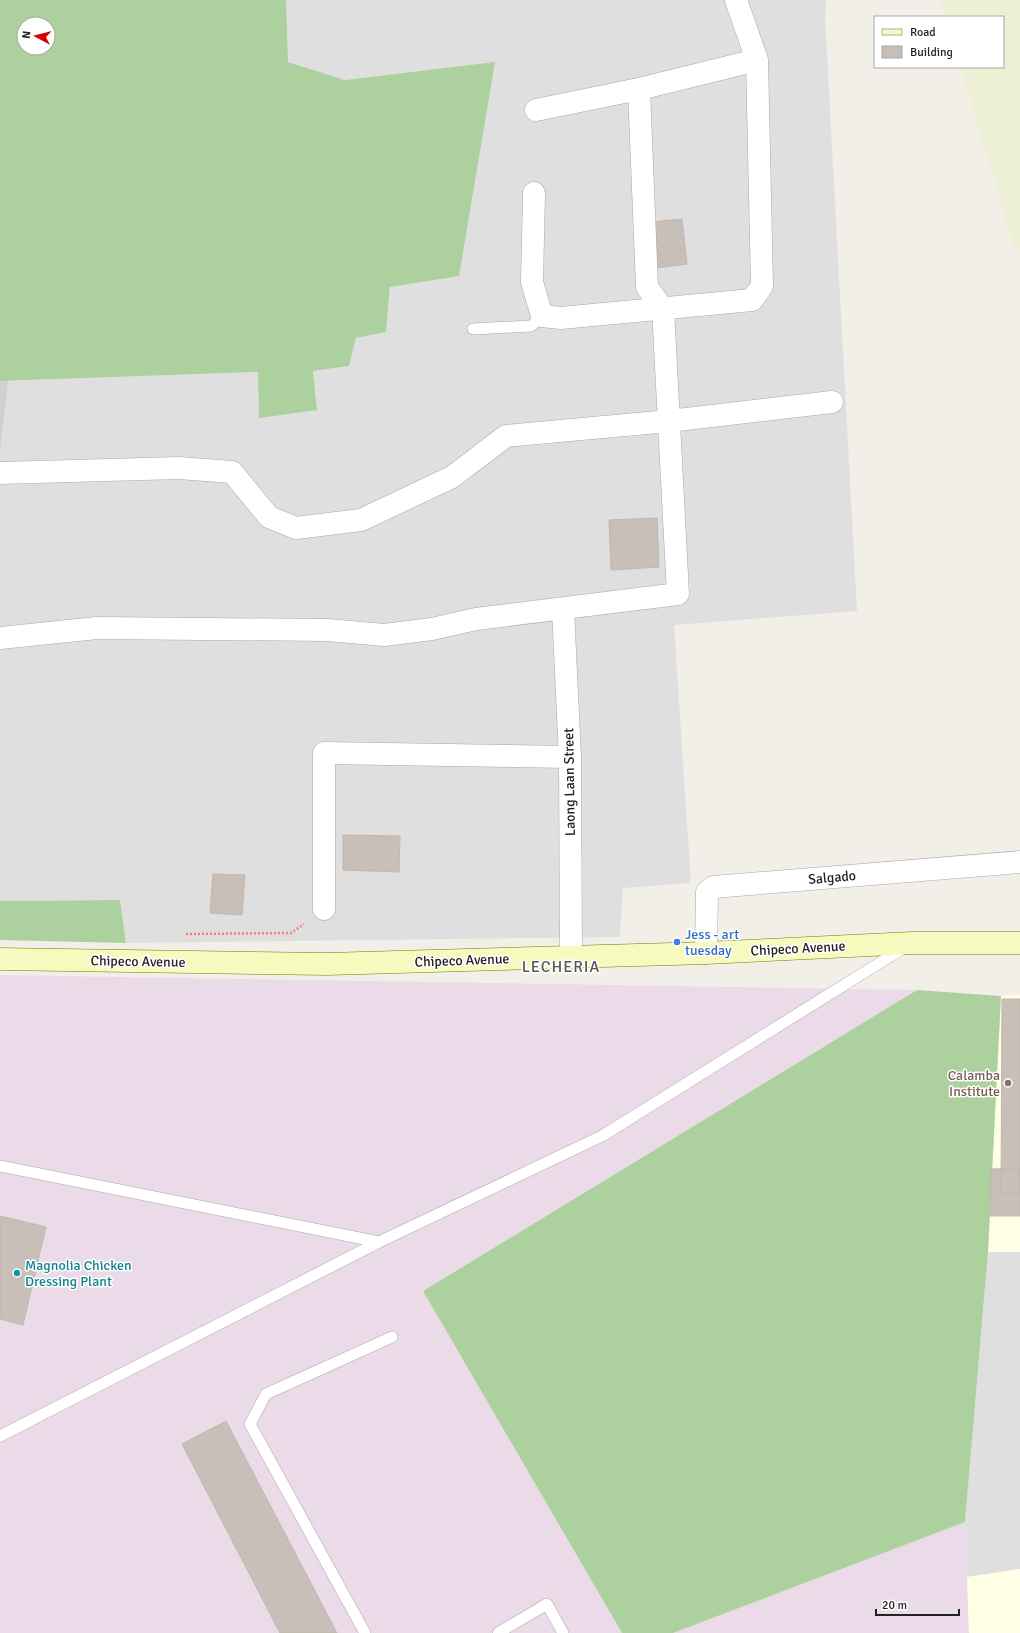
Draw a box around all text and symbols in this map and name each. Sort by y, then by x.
north arrow [16,16,56,56]
legend [874,16,1004,68]
text: Road [910,25,936,40]
text: N [20,30,33,39]
text: Building [910,45,953,60]
street label: Laong Laan Street [560,728,579,836]
street label: Salgado [807,867,857,888]
place label: Jess - art tuesday [685,926,739,959]
marker: Jess - art tuesday [672,937,682,947]
street label: Chipeco Avenue [750,938,846,959]
street label: Chipeco Avenue [414,950,510,971]
street label: Chipeco Avenue [90,952,186,971]
district label: LECHERIA [522,957,600,977]
place label: Calamba Institute [948,1067,1000,1100]
marker: Calamba Institute [1003,1078,1013,1088]
place label: Magnolia Chicken Dressing Plant [25,1257,132,1290]
marker: Magnolia Chicken Dressing Plant [12,1268,22,1278]
scale bar [876,1591,959,1617]
text: 20 m [882,1598,907,1613]

